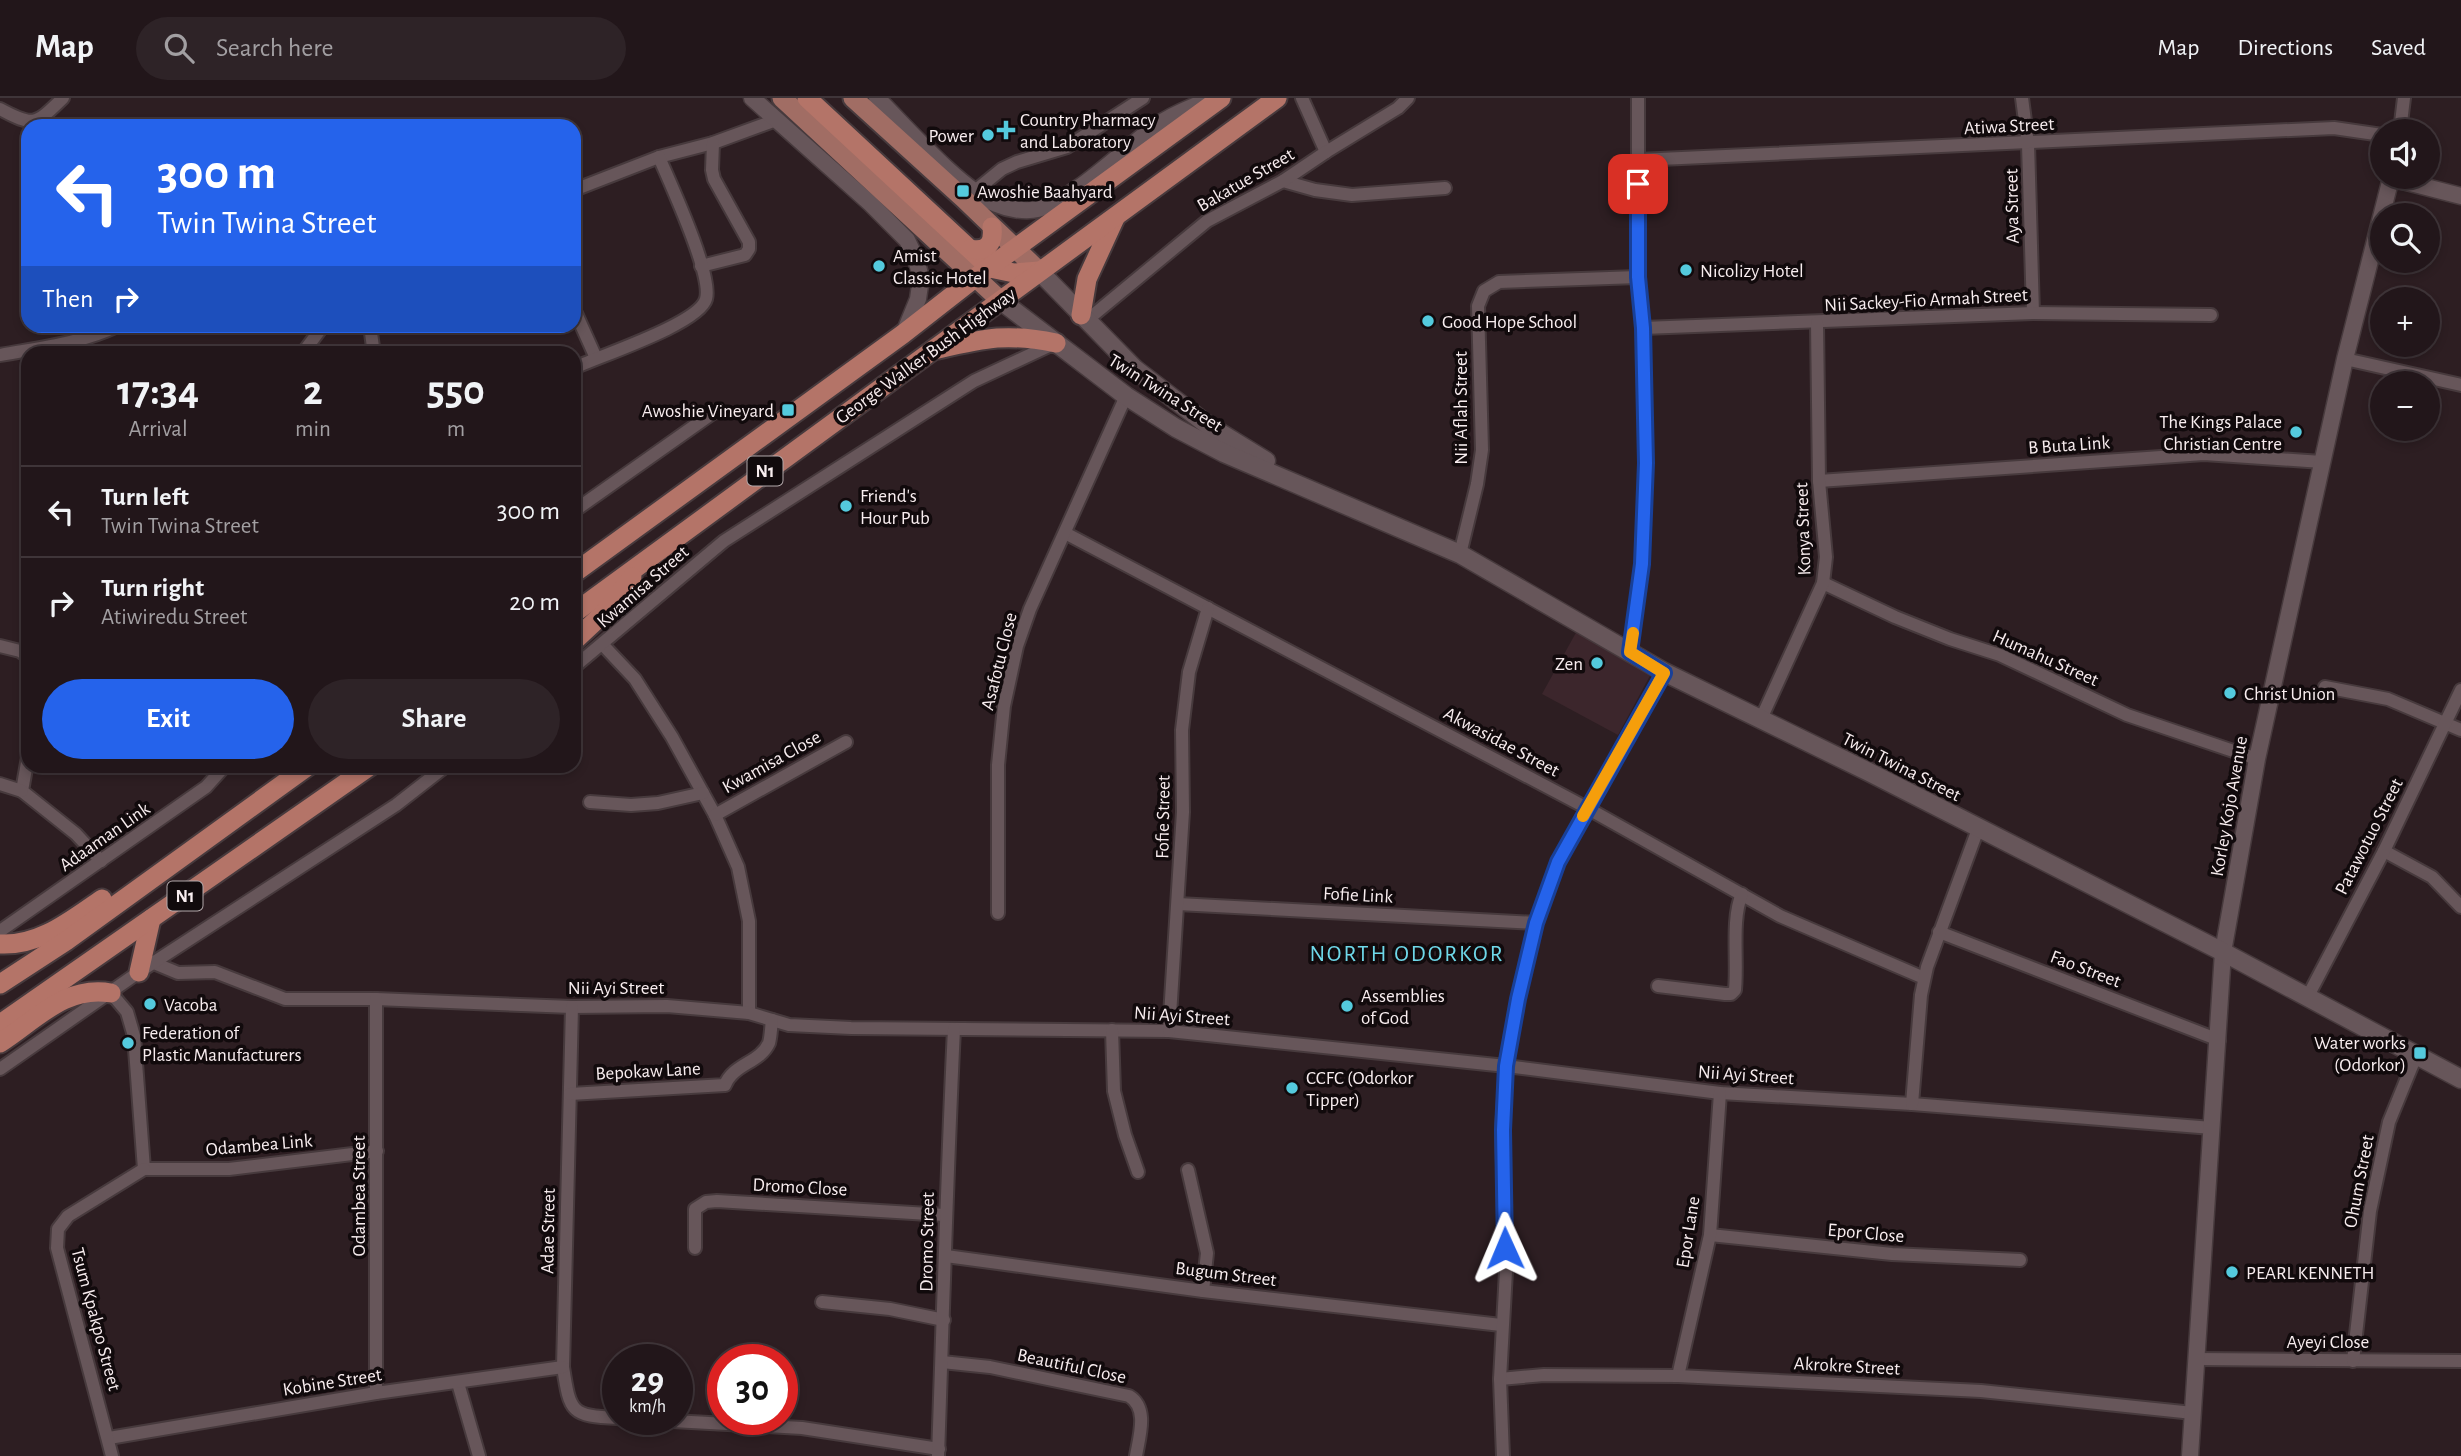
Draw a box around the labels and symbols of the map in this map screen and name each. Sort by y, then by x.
place label: Country Pharmacy and Laboratory [1020,111,1156,152]
street label: Atiwa Street [1963,115,2055,138]
marker: Country Pharmacy and Laboratory [998,122,1014,138]
place label: Power [928,127,974,146]
marker: Power [980,127,996,143]
street label: Bakatue Street [1194,145,1297,216]
pin [1608,154,1668,214]
street label: Aya Street [2002,168,2023,244]
marker: Awoshie Baahyard [955,183,971,199]
place label: Awoshie Baahyard [977,183,1113,202]
place label: Amist Classic Hotel [893,247,987,288]
marker: Amist Classic Hotel [871,258,887,274]
marker: Nicolizy Hotel [1678,262,1694,278]
place label: Nicolizy Hotel [1700,262,1804,281]
street label: George Walker Bush Highway [832,285,1019,428]
street label: Nii Sackey-Fio Armah Street [1824,286,2028,315]
marker: Good Hope School [1420,313,1436,329]
place label: Good Hope School [1442,313,1577,332]
street label: Twin Twina Street [1105,351,1225,436]
street label: Nii Aflah Street [1452,351,1471,465]
place label: Awoshie Vineyard [642,402,774,421]
marker: Awoshie Vineyard [780,402,796,418]
place label: The Kings Palace Christian Centre [2159,413,2282,454]
marker: The Kings Palace Christian Centre [2288,424,2304,440]
street label: B Buta Link [2027,433,2111,458]
road number: N1 [748,456,782,486]
street label: Konya Street [1792,482,1815,576]
place label: Friend's Hour Pub [860,487,930,528]
marker: Friend's Hour Pub [838,498,854,514]
street label: Kwamisa Street [594,542,692,632]
street label: Asafotu Close [978,611,1021,712]
street label: Humahu Street [1990,627,2101,690]
place label: Zen [1555,655,1583,674]
marker: Zen [1589,655,1605,671]
marker: Christ Union [2222,685,2238,701]
place label: Christ Union [2244,685,2335,704]
street label: Akwasidae Street [1440,704,1562,781]
street label: Kwamisa Close [719,727,824,797]
street label: Twin Twina Street [1839,729,1964,805]
street label: Korley Kojo Avenue [2208,735,2251,878]
street label: Fofie Street [1153,775,1174,859]
street label: Patawotuo Street [2332,776,2407,898]
street label: Adaaman Link [56,799,154,875]
road number: N1 [168,882,202,910]
street label: Fofie Link [1323,884,1394,907]
district label: NORTH ODORKOR [1310,943,1504,966]
street label: Fao Street [2048,947,2123,991]
street label: Nii Ayi Street [568,979,664,998]
place label: Assemblies of God [1361,987,1445,1028]
marker: Vacoba [142,996,158,1012]
place label: Vacoba [164,996,218,1015]
marker: Assemblies of God [1339,998,1355,1014]
street label: Nii Ayi Street [1133,1004,1231,1029]
place label: Federation of Plastic Manufacturers [142,1024,301,1065]
place label: Water works (Odorkor) [2314,1034,2406,1075]
marker: Federation of Plastic Manufacturers [120,1035,136,1051]
marker: Water works (Odorkor) [2412,1045,2428,1061]
street label: Bepokaw Lane [595,1059,701,1084]
street label: Nii Ayi Street [1697,1063,1795,1088]
place label: CCFC (Odorkor Tipper) [1306,1069,1413,1110]
marker: CCFC (Odorkor Tipper) [1284,1080,1300,1096]
street label: Odambea Link [205,1131,314,1160]
street label: Ohum Street [2341,1133,2378,1229]
street label: Odambea Street [350,1136,369,1256]
street label: Dromo Close [752,1176,848,1199]
street label: Adae Street [538,1188,559,1274]
street label: Dromo Street [917,1192,938,1292]
street label: Epor Lane [1673,1195,1704,1269]
position arrow [1468,1211,1542,1285]
street label: Epor Close [1827,1221,1905,1246]
street label: Tsum Kpakpo Street [67,1246,124,1393]
street label: Bugum Street [1174,1259,1277,1290]
marker: PEARL KENNETH [2224,1264,2240,1280]
place label: PEARL KENNETH [2246,1264,2375,1283]
street label: Ayeyi Close [2287,1333,2369,1352]
speed limit sign: 30 [707,1344,798,1435]
street label: Beautiful Close [1015,1346,1128,1387]
street label: Akrokre Street [1793,1354,1901,1379]
street label: Kobine Street [281,1365,383,1400]

